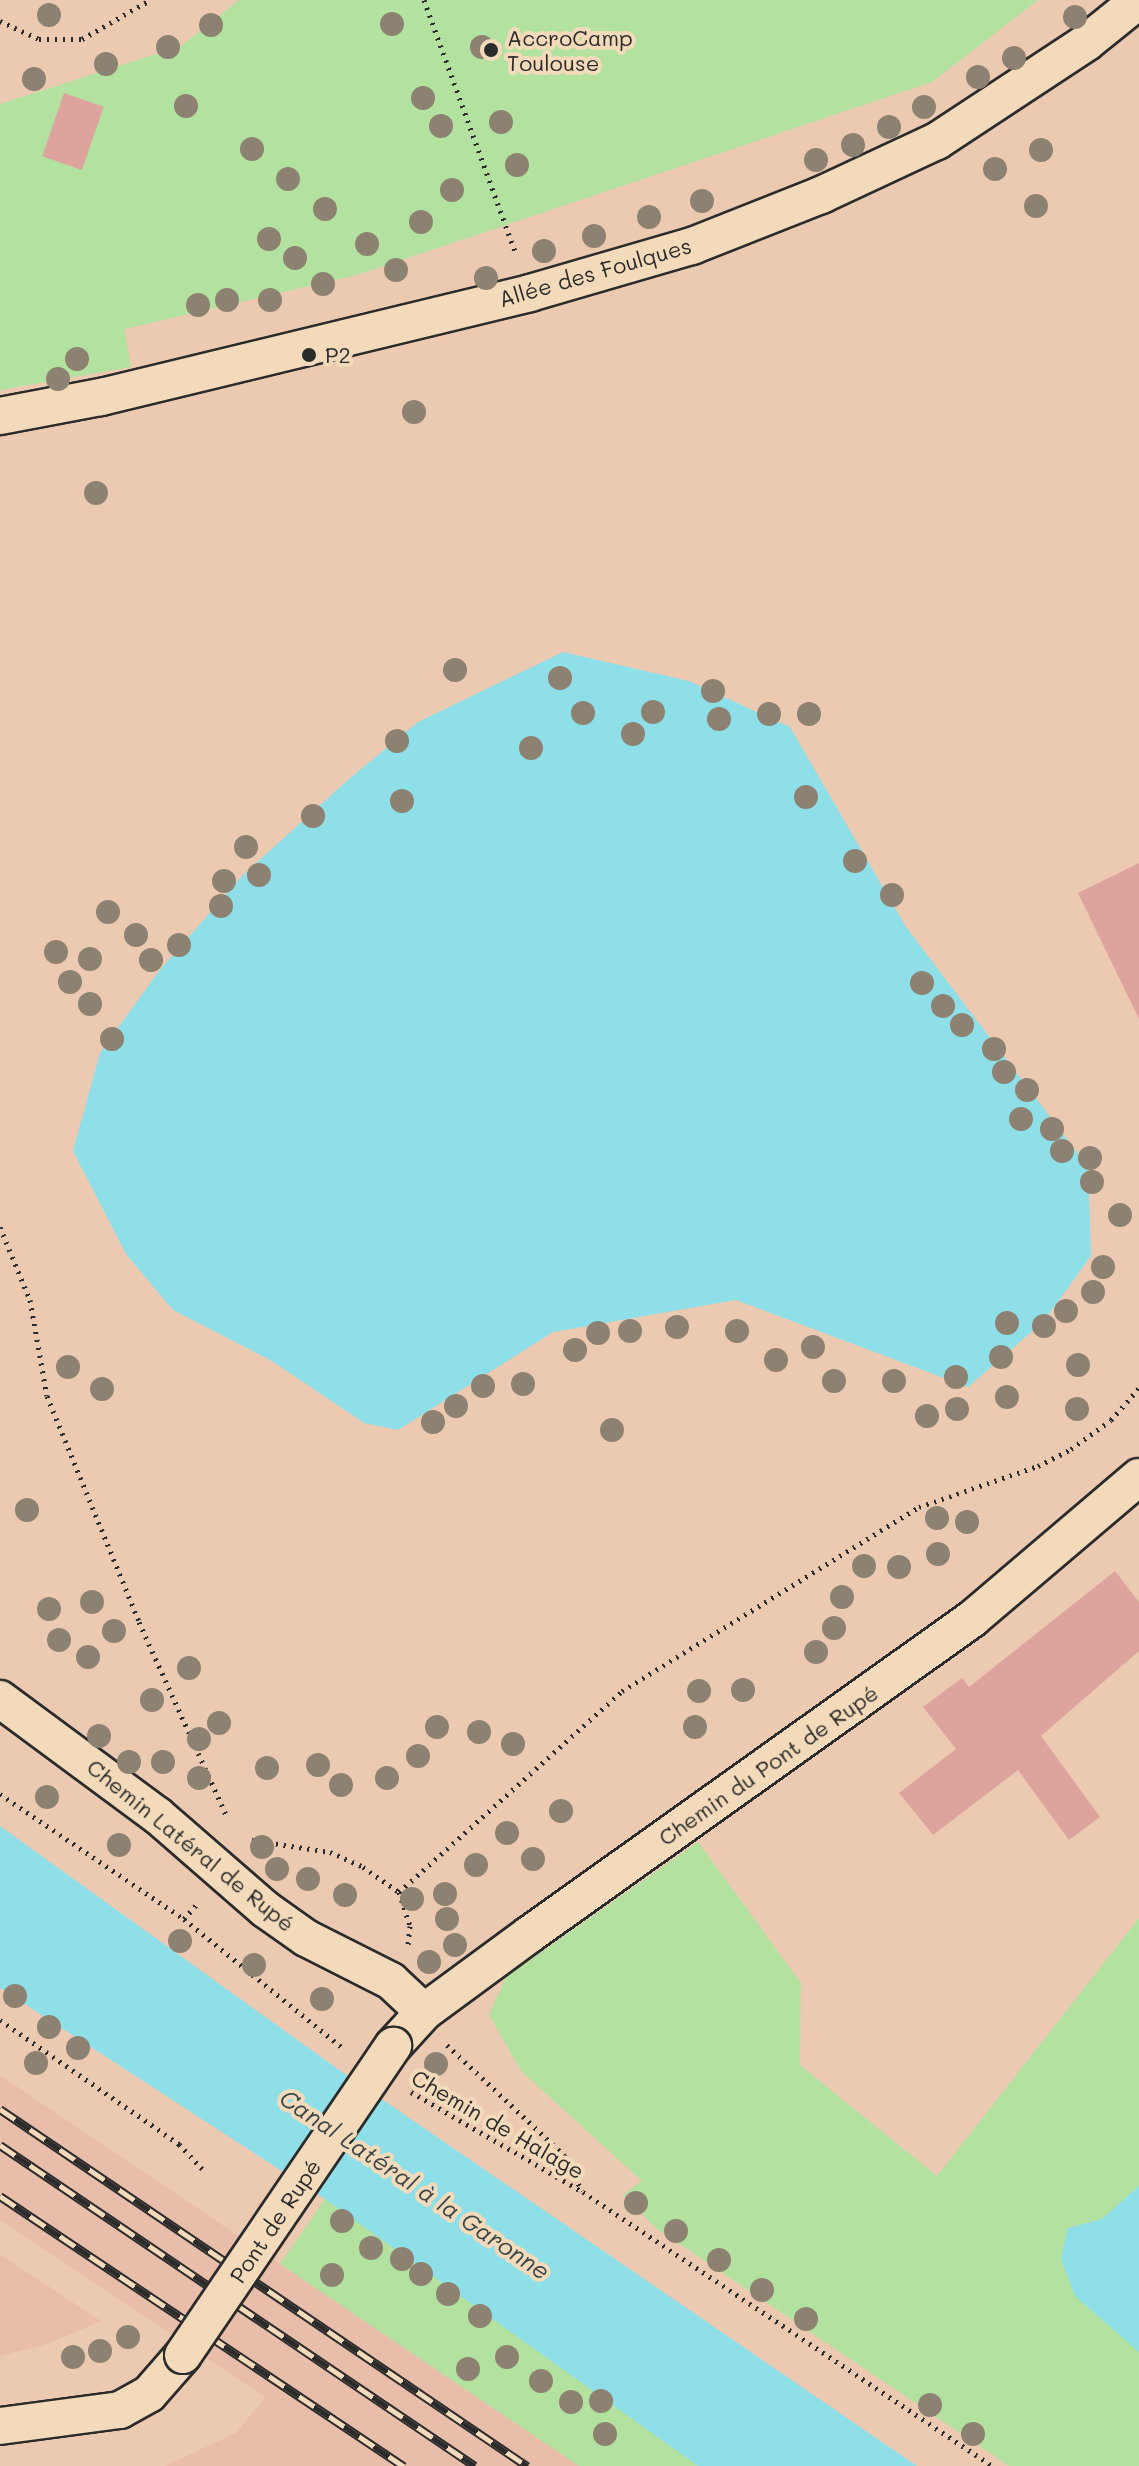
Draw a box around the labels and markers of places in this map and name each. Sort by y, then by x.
place label: AccroCamp Toulouse [507,24,633,76]
marker: AccroCamp Toulouse [482,41,500,59]
place label: P2 [325,342,351,368]
marker: P2 [300,346,318,364]

